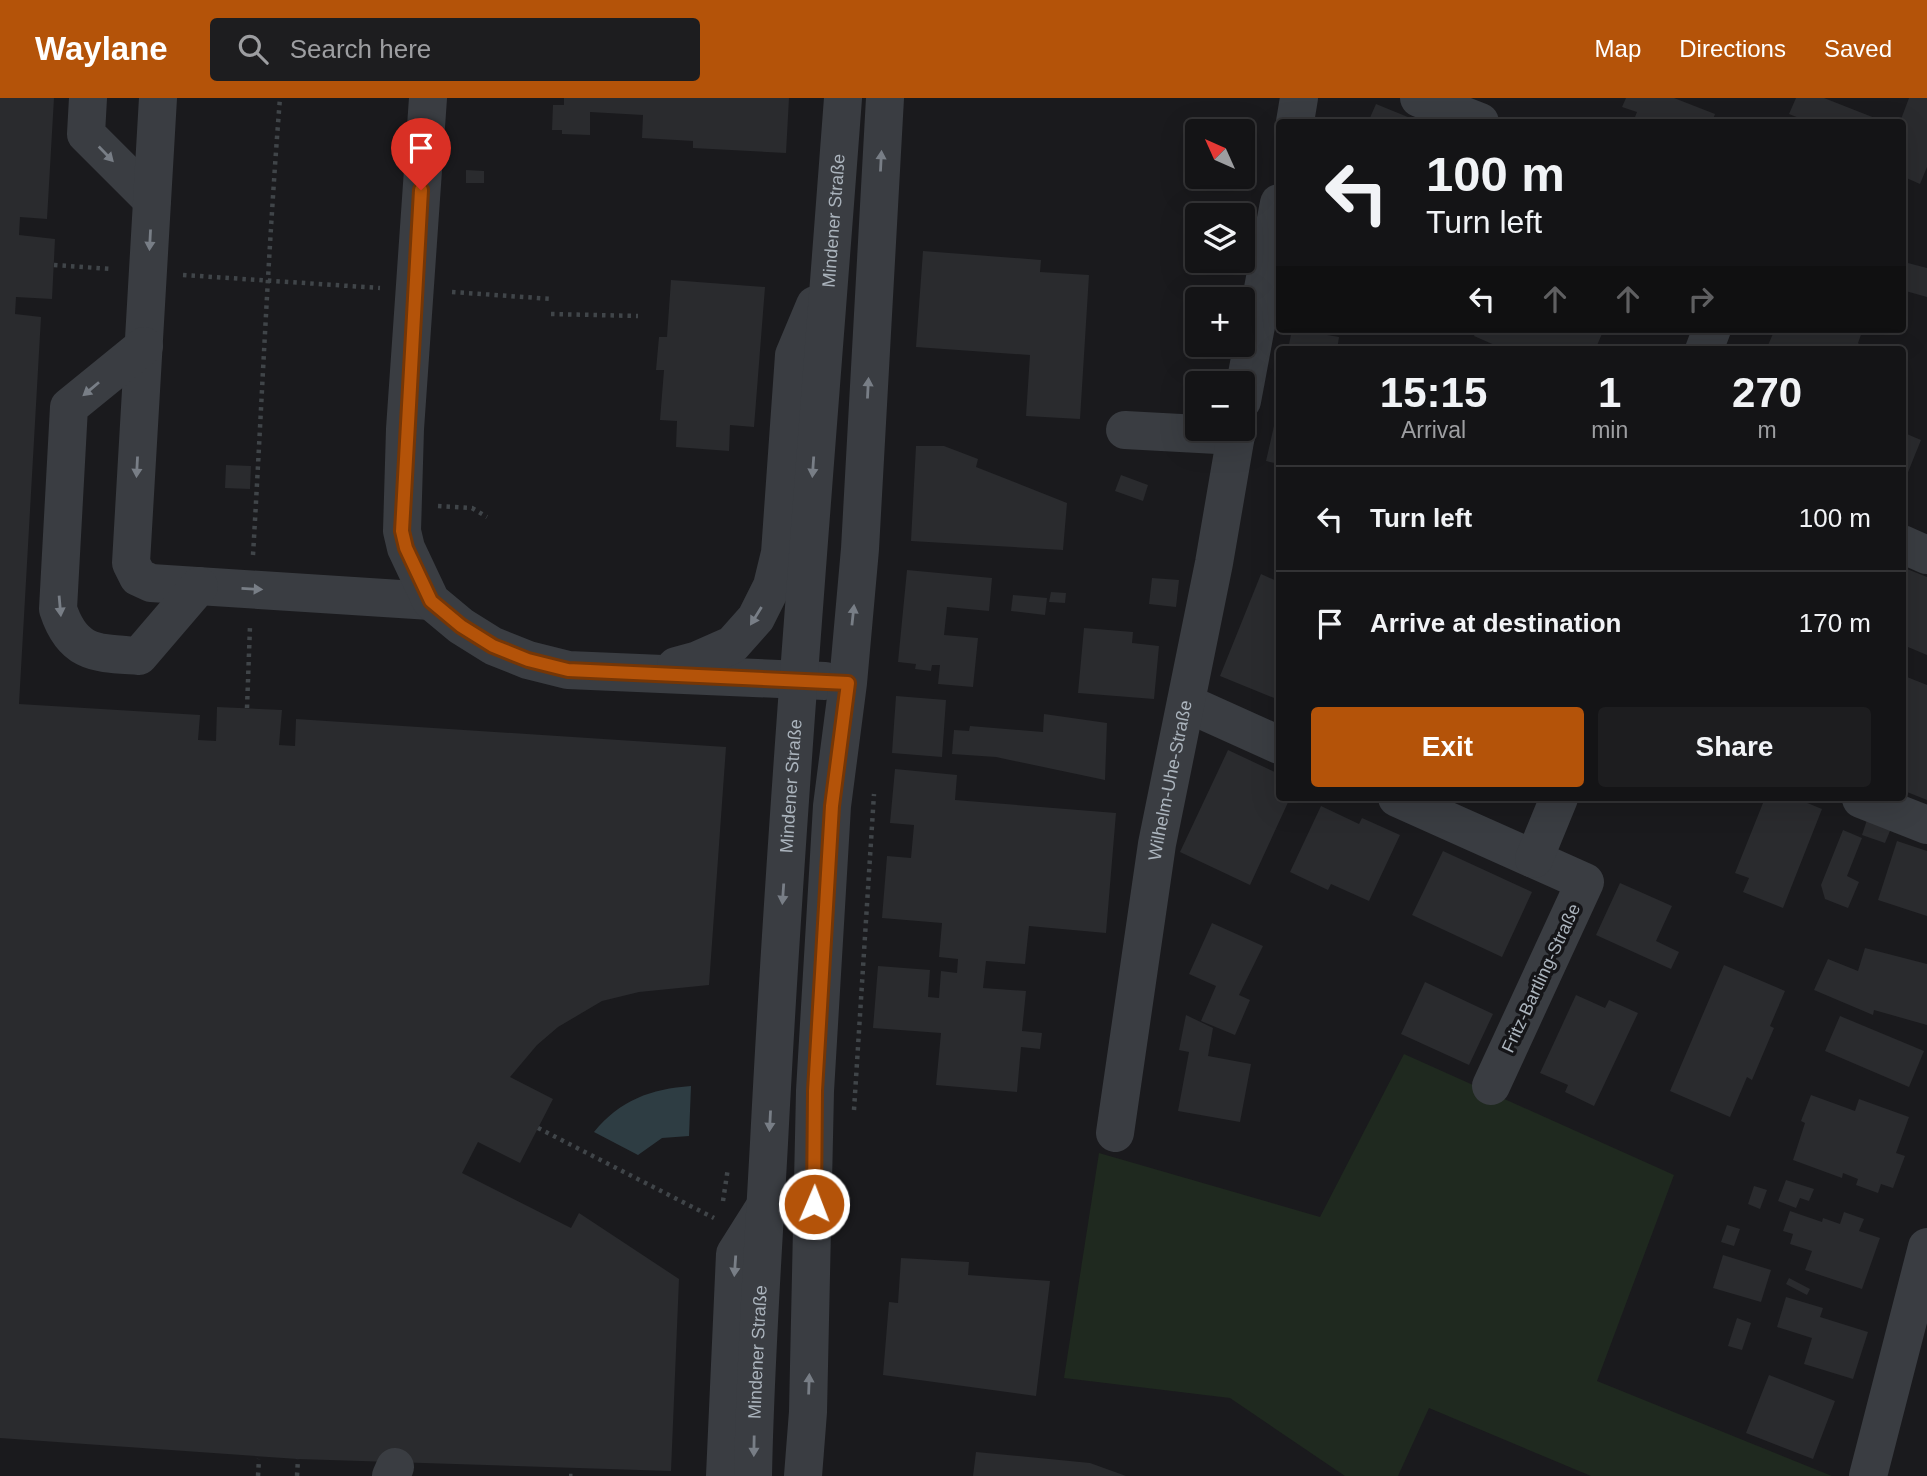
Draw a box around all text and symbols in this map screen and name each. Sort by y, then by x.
search box [210,18,700,81]
text: Waylane [35,30,168,67]
icon: search [234,30,272,68]
text: Search here [290,34,431,64]
text: Map [1595,35,1641,62]
text: Directions [1679,35,1786,62]
text: Saved [1824,35,1892,62]
pin [391,118,451,190]
north arrow [1185,119,1255,189]
map controls [1185,119,1255,441]
icon: arrive [402,129,440,167]
one-way arrow [98,146,115,163]
icon: left [1311,147,1402,238]
text: 100 m [1426,147,1565,201]
one-way arrow [876,150,887,172]
street label: Mindener Straße [819,153,849,288]
button: layers [1185,203,1255,273]
text: Turn left [1426,204,1542,240]
one-way arrow [144,229,155,251]
icon: left [1463,280,1501,318]
icon: ahead [1536,280,1574,318]
icon: ahead [1609,280,1647,318]
icon: right [1682,280,1720,318]
button: + [1185,287,1255,357]
text: 15:15 [1380,369,1487,416]
text: 1 [1598,369,1621,416]
text: 270 [1732,369,1802,416]
button: − [1185,371,1255,441]
one-way arrow [863,377,874,399]
one-way arrow [83,381,100,396]
text: Arrival [1401,417,1466,443]
text: min [1591,417,1628,443]
text: m [1758,417,1777,443]
one-way arrow [131,456,142,478]
one-way arrow [807,456,818,478]
icon: left [1311,500,1349,538]
text: Turn left [1370,503,1472,533]
text: 100 m [1799,503,1871,533]
one-way arrow [241,584,263,595]
one-way arrow [55,595,66,617]
one-way arrow [848,604,859,626]
icon: arrive [1311,605,1349,643]
one-way arrow [749,606,762,625]
text: Arrive at destination [1370,608,1621,638]
text: 170 m [1799,608,1871,638]
street label: Wilhelm-Uhe-Straße [1145,698,1196,862]
button: Exit [1311,707,1584,787]
button: Share [1598,707,1871,787]
street label: Mindener Straße [776,718,806,854]
one-way arrow [777,883,788,905]
street label: Fritz-Bartling-Straße [1498,900,1584,1056]
one-way arrow [764,1110,775,1132]
position arrow [777,1167,851,1241]
one-way arrow [729,1255,740,1277]
street label: Mindener Straße [745,1285,771,1419]
one-way arrow [804,1372,815,1394]
one-way arrow [748,1435,760,1457]

